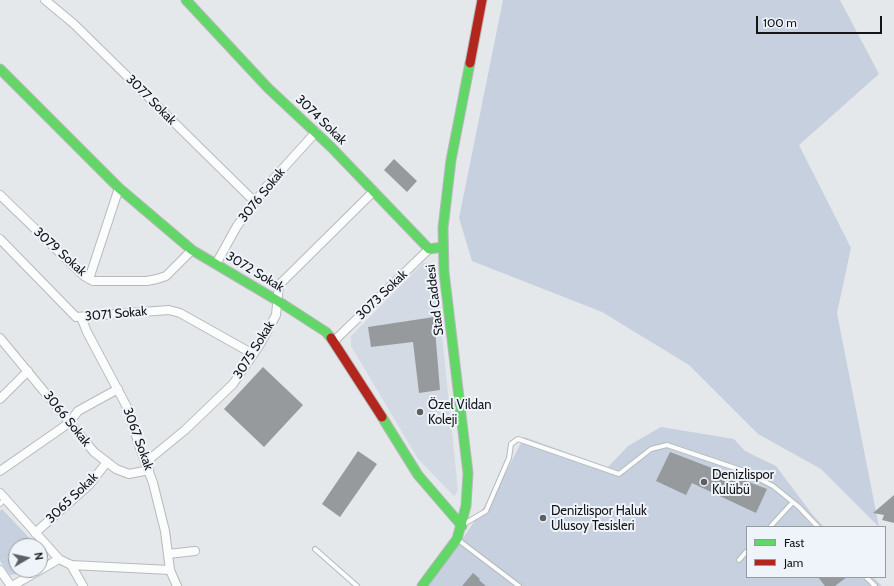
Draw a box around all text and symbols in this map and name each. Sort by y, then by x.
scale bar [758,8,884,34]
text: 100 m [763,15,797,30]
street label: 3077 Sokak [123,72,179,128]
street label: 3074 Sokak [292,92,350,148]
street label: 3076 Sokak [235,165,289,225]
street label: 3079 Sokak [30,224,90,280]
street label: 3072 Sokak [223,249,287,295]
street label: Stad Caddesi [423,264,447,336]
street label: 3073 Sokak [353,267,411,323]
street label: 3071 Sokak [84,304,148,324]
street label: 3075 Sokak [230,318,278,382]
street label: 3066 Sokak [40,388,94,450]
place label: Özel Vildan Koleji [428,397,492,428]
street label: 3067 Sokak [119,406,157,472]
marker: Özel Vildan Koleji [415,407,425,417]
place label: Denizlispor Kulübü [712,467,774,498]
street label: 3065 Sokak [43,469,101,527]
marker: Denizlispor Kulübü [699,477,709,487]
place label: Denizlispor Haluk Ulusoy Tesisleri [551,503,647,534]
marker: Denizlispor Haluk Ulusoy Tesisleri [538,513,548,523]
legend [746,526,886,578]
text: Fast [784,535,804,550]
north arrow [8,538,48,578]
text: N [31,551,46,561]
text: Jam [784,555,803,570]

